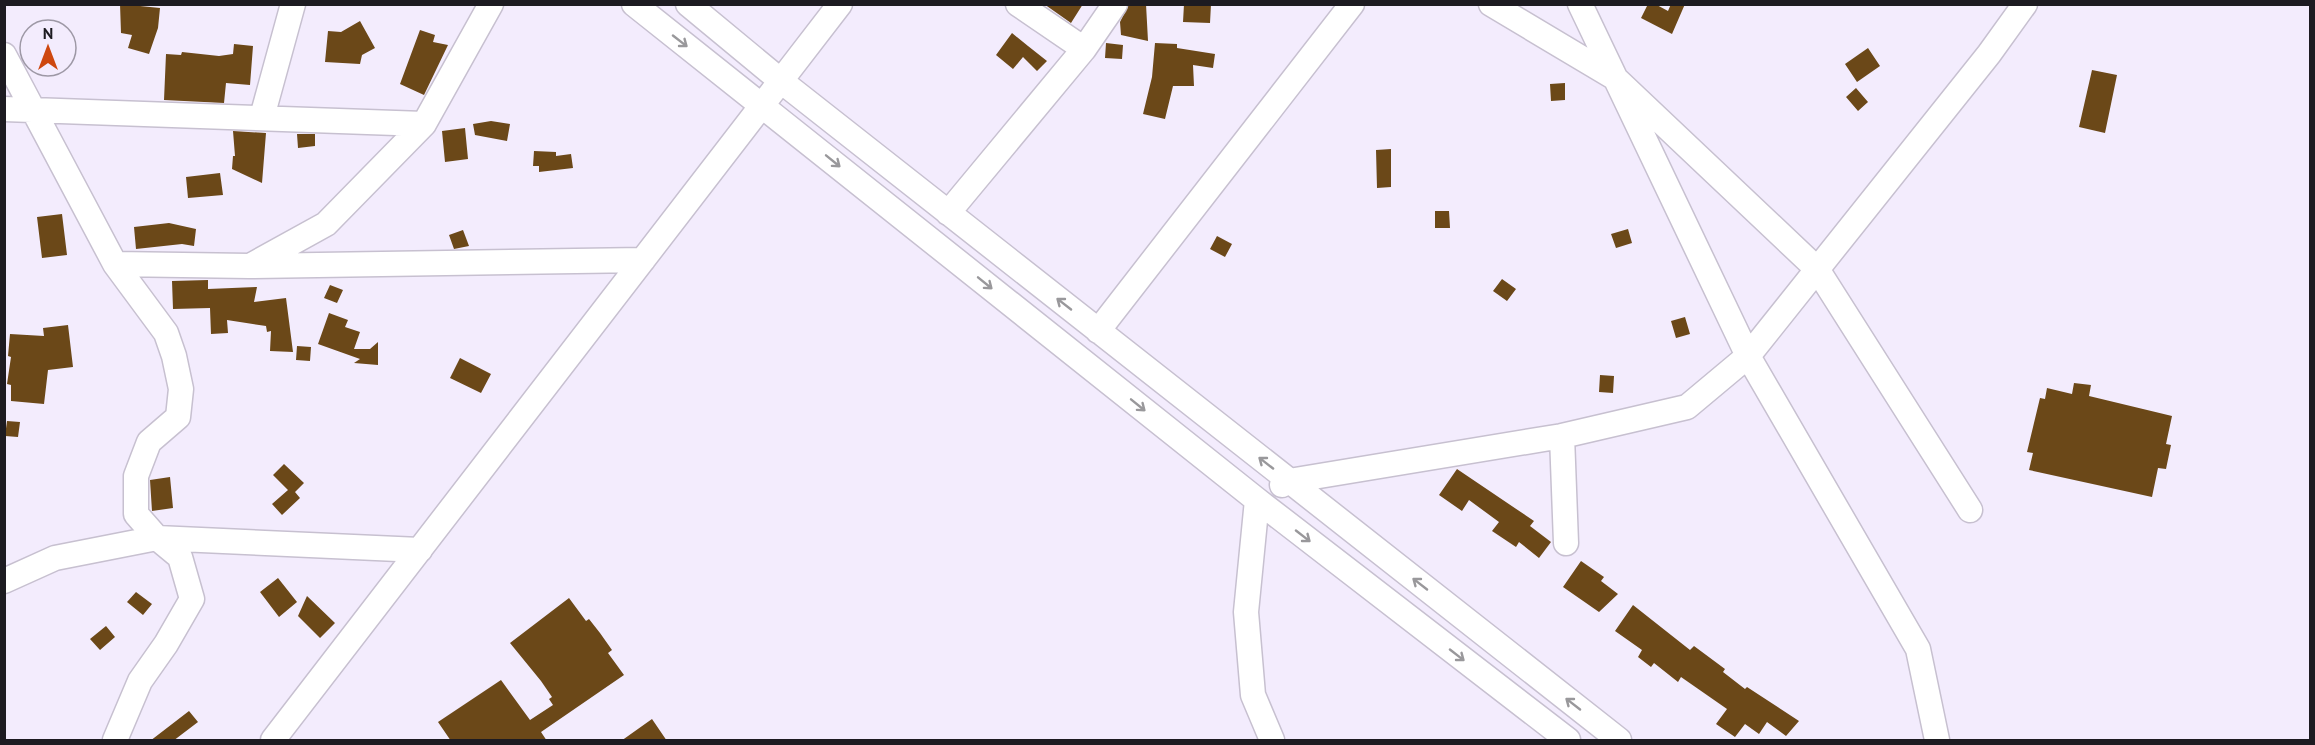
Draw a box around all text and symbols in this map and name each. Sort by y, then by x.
north arrow [18,18,78,78]
text: N [43,23,53,43]
one-way arrow [672,34,688,47]
one-way arrow [825,155,841,168]
one-way arrow [977,277,993,290]
one-way arrow [1056,297,1072,310]
one-way arrow [1130,398,1145,412]
one-way arrow [1259,457,1275,470]
one-way arrow [1295,529,1311,542]
one-way arrow [1412,577,1428,590]
one-way arrow [1449,649,1465,662]
one-way arrow [1565,698,1581,711]

